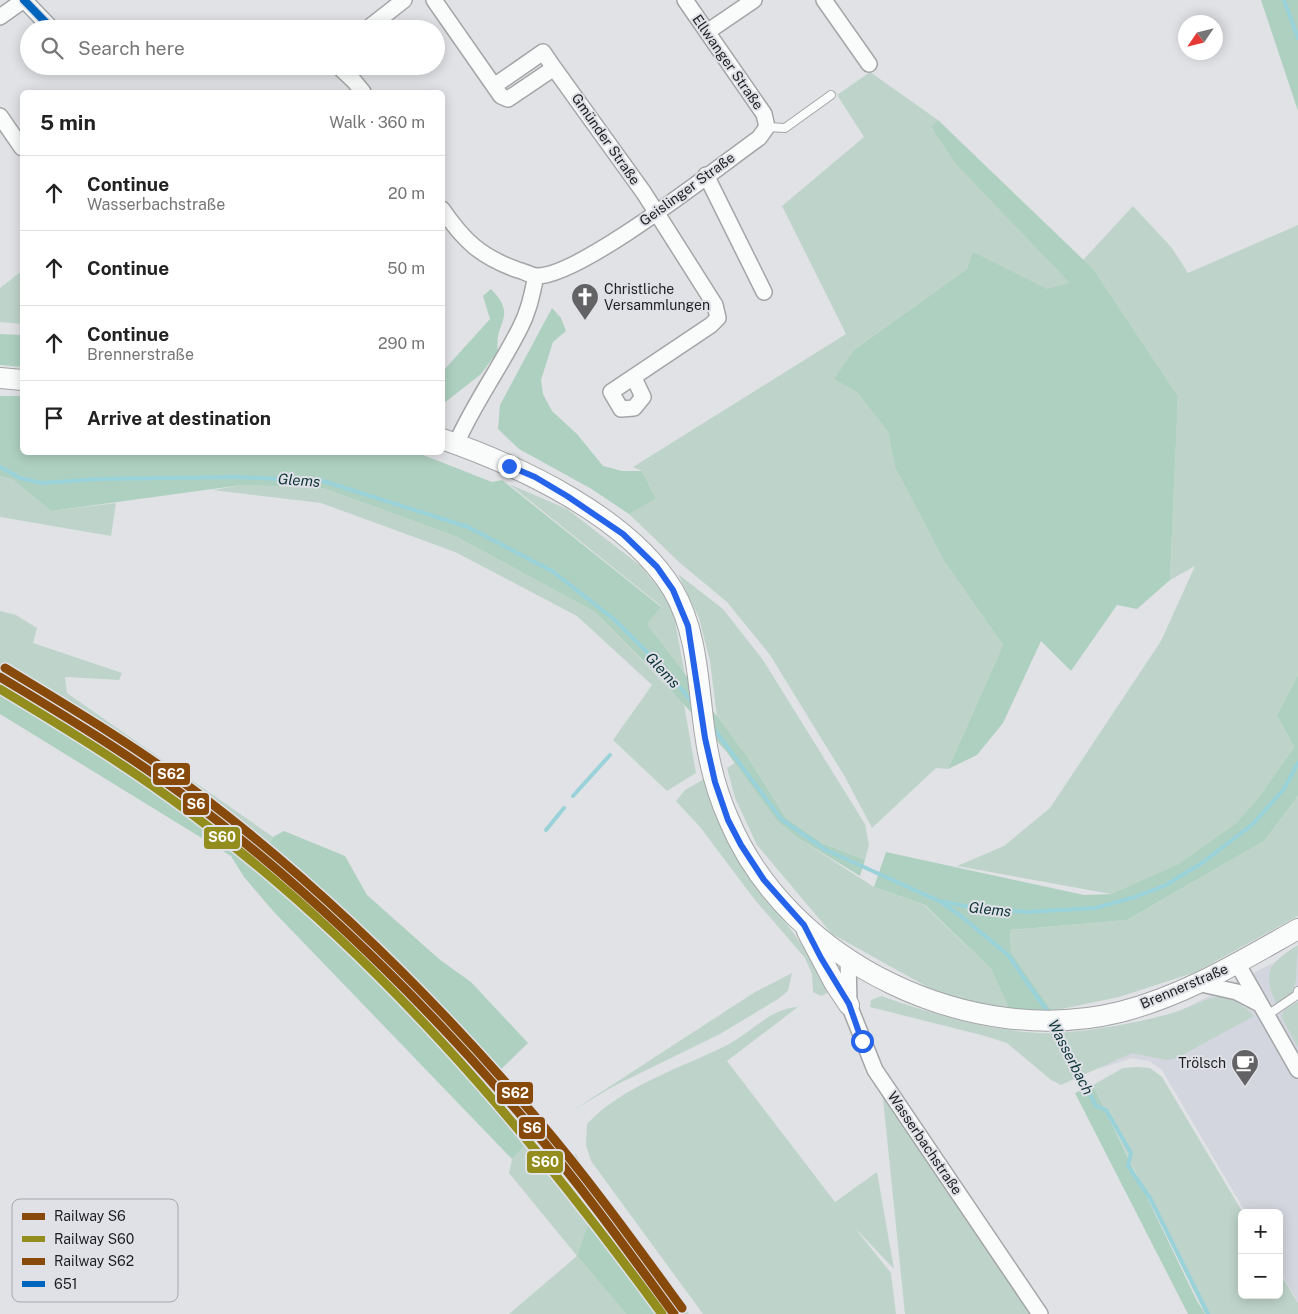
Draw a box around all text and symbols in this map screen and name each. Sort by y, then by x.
street label: Ellwanger Straße [689,12,767,113]
north arrow [1178,15,1223,60]
search box [20,20,445,75]
icon: search [38,34,66,62]
text: Search here [78,37,185,59]
street label: Gmünder Straße [569,90,643,188]
text: 5 min [40,110,96,135]
text: Walk · 360 m [329,113,425,132]
street label: Geislinger Straße [636,149,738,229]
text: Continue [87,173,169,195]
icon: ahead [40,179,68,207]
text: 20 m [388,184,425,203]
text: Wasserbachstraße [87,195,225,214]
icon: ahead [40,254,68,282]
text: Continue [87,257,169,279]
text: 50 m [387,259,425,278]
place label: Christliche Versammlungen [604,281,710,313]
church icon: Christliche Versammlungen [570,282,600,321]
text: Continue [87,323,169,345]
icon: ahead [40,329,68,357]
text: 290 m [378,334,425,353]
text: Brennerstraße [87,345,194,364]
icon: arrive [40,404,68,432]
text: Arrive at destination [87,407,271,429]
route end [498,455,521,478]
water label: Glems [277,470,321,490]
water label: Glems [642,649,684,691]
line badge: S62 [152,762,191,786]
text: S62 [157,766,185,782]
line badge: S6 [182,792,210,816]
text: S6 [187,796,205,812]
line badge: S60 [203,826,241,850]
text: S60 [208,829,236,845]
water label: Glems [968,898,1012,920]
street label: Brennerstraße [1138,960,1230,1012]
water label: Wasserbach [1045,1017,1097,1097]
route start [851,1030,874,1053]
cafe icon: Trölsch [1230,1048,1260,1087]
place label: Trölsch [1178,1055,1226,1071]
line badge: S62 [496,1081,534,1105]
text: S62 [501,1085,529,1101]
street label: Wasserbachstraße [885,1088,965,1198]
line badge: S6 [518,1116,546,1140]
text: S6 [523,1120,541,1136]
line badge: S60 [526,1150,564,1174]
text: S60 [531,1154,559,1170]
legend [12,1199,178,1302]
text: Railway S6 [54,1208,126,1224]
map controls [1238,1209,1283,1299]
button: + [1238,1209,1283,1254]
text: Railway S60 [54,1231,134,1247]
text: Railway S62 [54,1253,134,1269]
button: − [1238,1254,1283,1299]
text: 651 [54,1276,77,1292]

